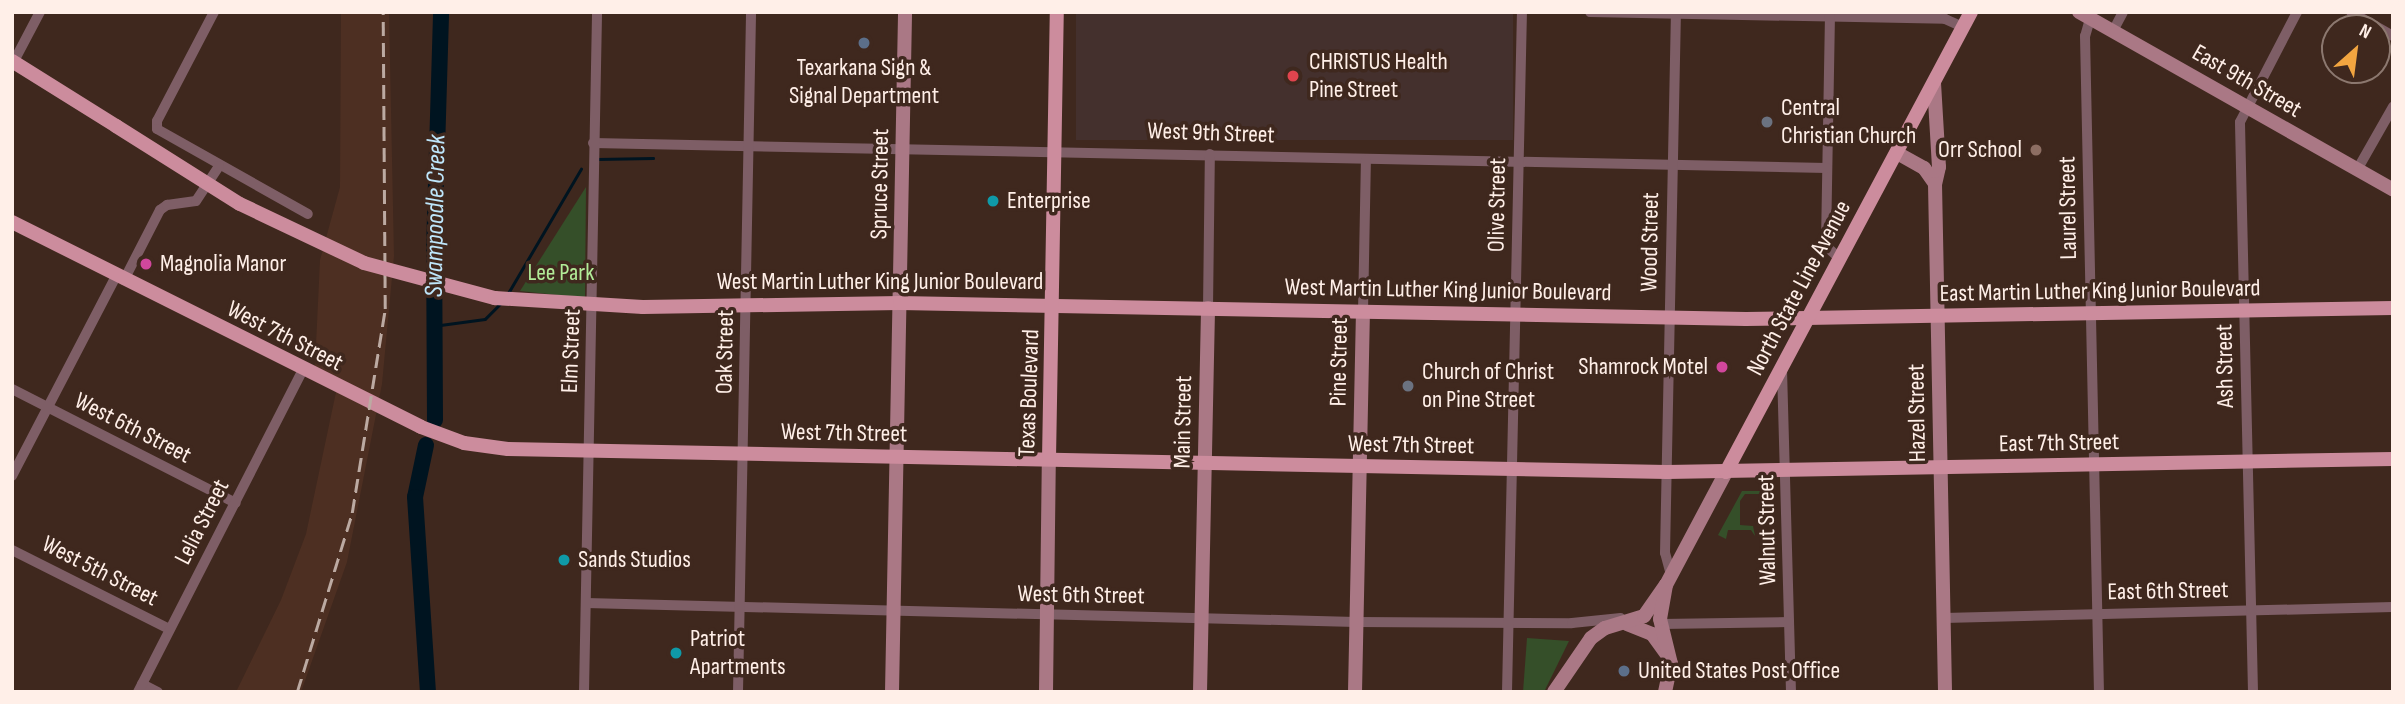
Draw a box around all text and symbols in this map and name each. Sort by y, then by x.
north arrow [2321,14,2391,84]
text: N [2355,19,2375,44]
marker: Texarkana Sign & Signal Department [856,35,872,51]
street label: East 9th Street [2187,38,2307,124]
place label: CHRISTUS Health Pine Street [1309,48,1448,104]
place label: Texarkana Sign & Signal Department [789,54,939,110]
marker: CHRISTUS Health Pine Street [1283,66,1303,86]
place label: Central Christian Church [1781,94,1916,150]
marker: Central Christian Church [1759,114,1775,130]
street label: West 9th Street [1147,116,1275,150]
street label: Spruce Street [865,128,895,240]
water label: Swampoodle Creek [419,134,453,298]
place label: Orr School [1938,136,2022,164]
marker: Orr School [2028,142,2044,158]
street label: Laurel Street [2053,156,2083,260]
street label: Olive Street [1482,158,1512,252]
place label: Enterprise [1007,187,1091,215]
street label: Wood Street [1635,192,1665,292]
marker: Enterprise [985,193,1001,209]
street label: North State Line Avenue [1741,196,1857,380]
place label: Magnolia Manor [160,250,286,278]
marker: Magnolia Manor [138,256,154,272]
park label: Lee Park [528,259,594,287]
street label: West Martin Luther King Junior Boulevard [717,268,1043,296]
street label: West Martin Luther King Junior Boulevard [1284,273,1612,307]
street label: East Martin Luther King Junior Boulevard [1939,274,2261,308]
street label: West 7th Street [222,294,348,378]
street label: Elm Street [555,308,587,394]
street label: Oak Street [710,310,740,394]
street label: Pine Street [1324,317,1354,407]
street label: Ash Street [2210,324,2240,408]
street label: Texas Boulevard [1012,329,1046,457]
place label: Shamrock Motel [1578,353,1708,381]
place label: Church of Christ on Pine Street [1422,358,1554,414]
marker: Shamrock Motel [1714,359,1730,375]
street label: Hazel Street [1902,364,1932,462]
street label: Main Street [1168,375,1198,469]
marker: Church of Christ on Pine Street [1400,378,1416,394]
street label: West 6th Street [70,386,196,470]
street label: West 7th Street [781,417,907,449]
street label: East 7th Street [1999,428,2119,458]
street label: West 7th Street [1348,429,1474,461]
street label: Walnut Street [1752,474,1782,586]
street label: Lelia Street [168,475,236,569]
street label: West 5th Street [37,530,163,612]
place label: Sands Studios [578,546,691,574]
marker: Sands Studios [556,552,572,568]
street label: East 6th Street [2107,576,2229,606]
street label: West 6th Street [1017,579,1145,611]
place label: Patriot Apartments [690,625,786,681]
marker: Patriot Apartments [668,645,684,661]
place label: United States Post Office [1638,657,1840,685]
marker: United States Post Office [1616,663,1632,679]

